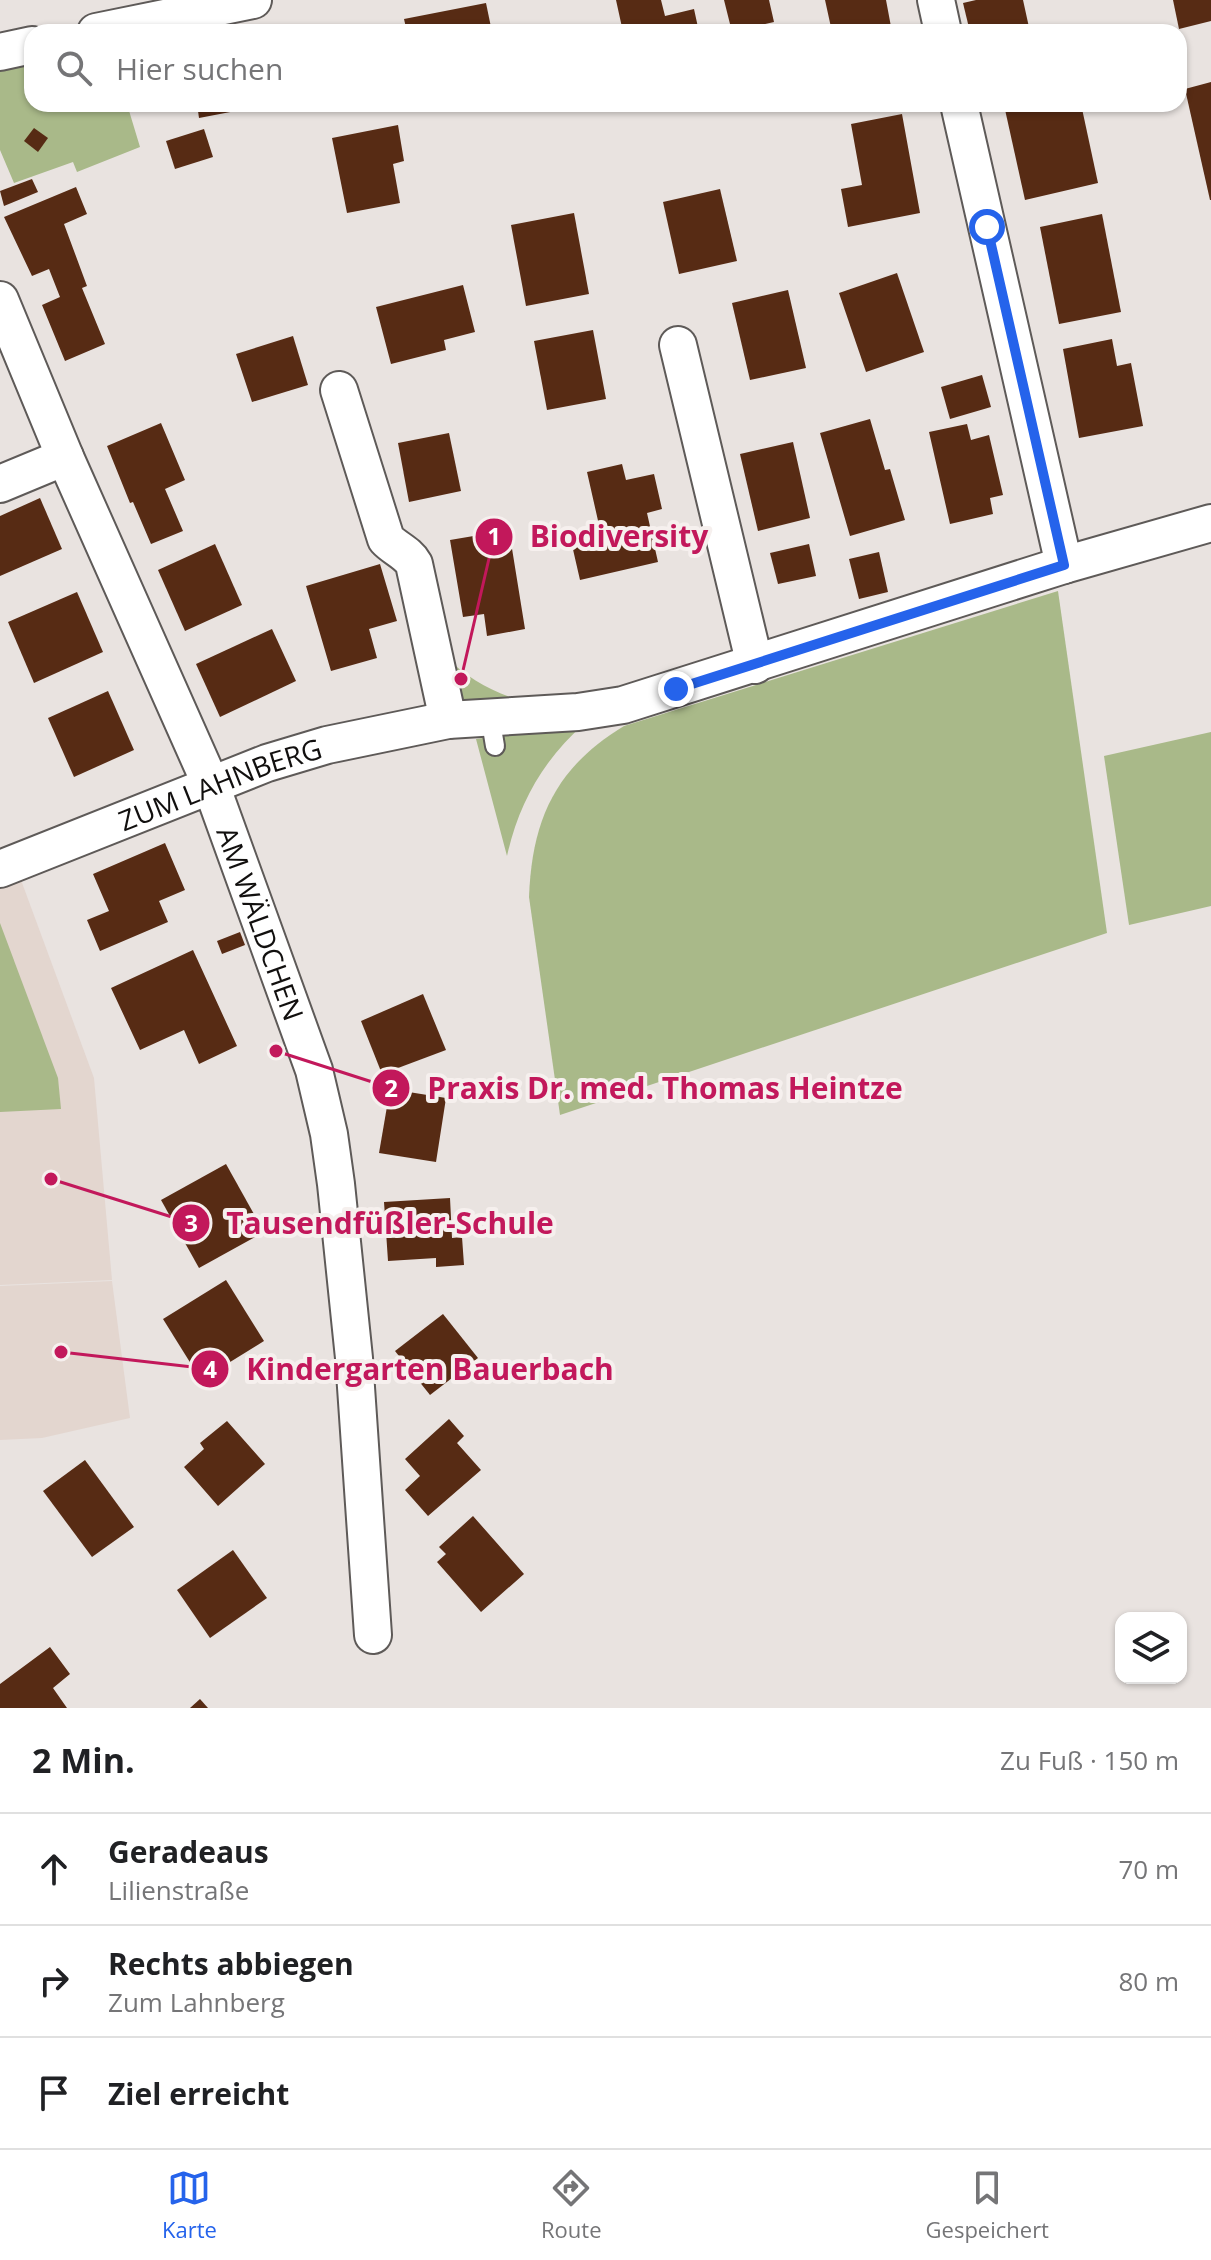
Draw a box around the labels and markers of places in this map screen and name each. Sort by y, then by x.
callout: Biodiversity [474,510,725,564]
callout: Praxis Dr. med. Thomas Heintze [371,1061,918,1115]
callout: Tausendfüßler-Schule [171,1196,570,1250]
callout: Kindergarten Bauerbach [190,1342,630,1396]

